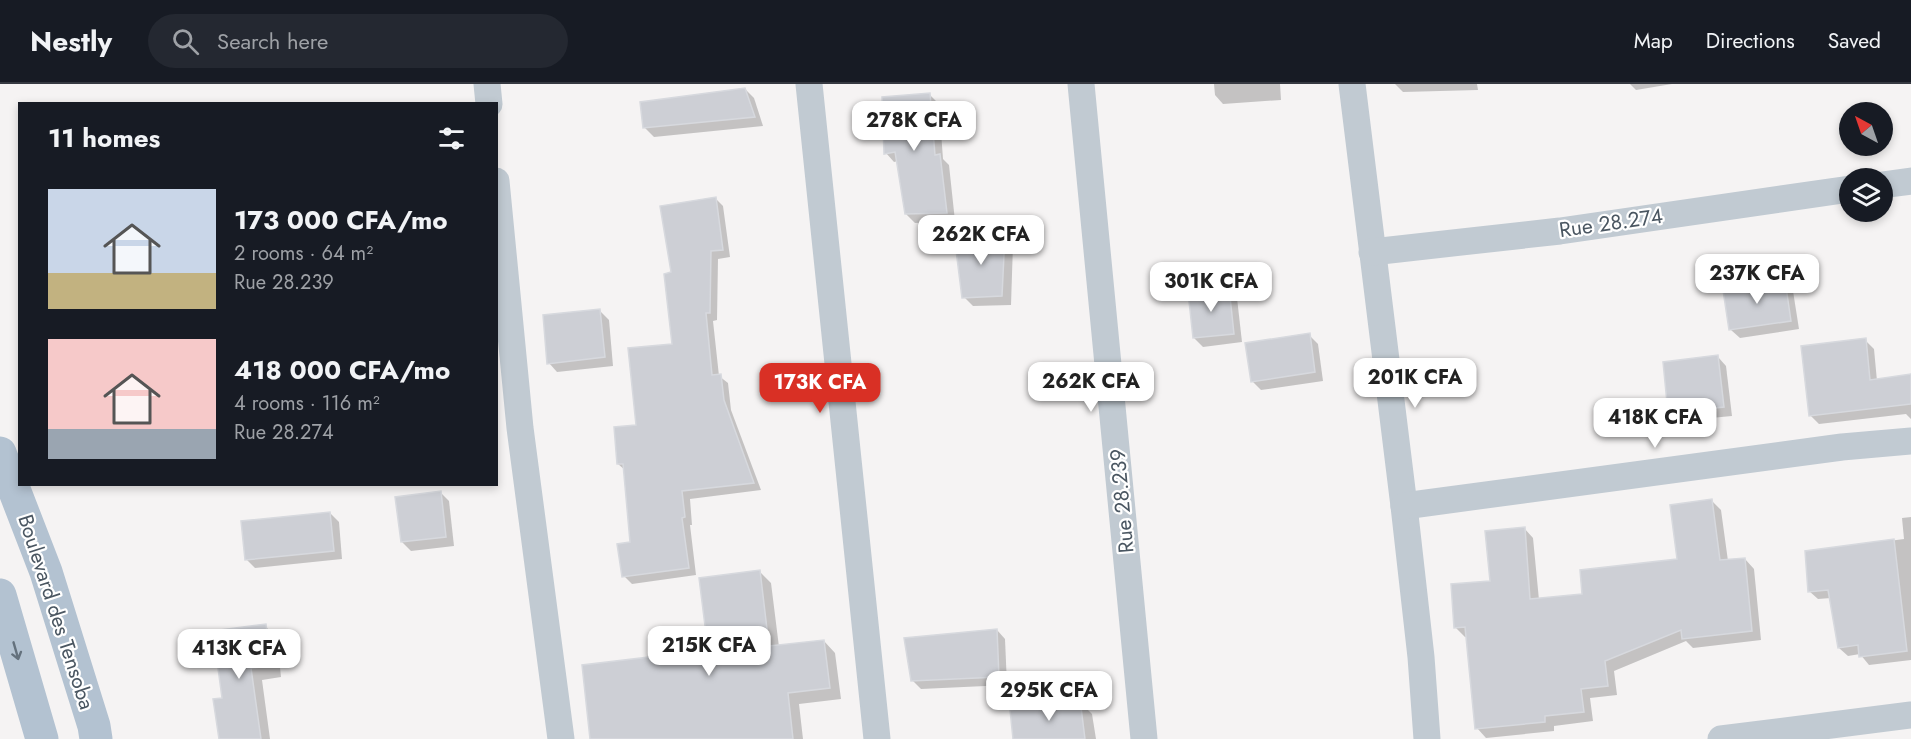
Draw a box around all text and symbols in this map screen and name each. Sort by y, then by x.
search box [148,14,568,68]
text: Nestly [30,21,112,62]
icon: search [169,25,202,58]
text: Search here [217,25,328,57]
text: Map [1634,26,1673,56]
text: Directions [1706,26,1795,56]
text: Saved [1828,26,1881,56]
pin: 278K CFA [852,101,976,152]
north arrow [1839,102,1893,156]
map controls [1839,102,1893,222]
text: 278K CFA [866,106,962,135]
text: 11 homes [48,119,160,157]
icon: filters [435,122,468,155]
button: layers [1839,168,1893,222]
text: 173 000 CFA/mo [234,201,448,239]
street label: Rue 28.274 [1557,201,1665,245]
icon: home [96,213,168,285]
pin: 262K CFA [919,215,1043,266]
text: 262K CFA [932,220,1030,249]
text: 2 rooms · 64 m² [234,239,373,268]
pin: 237K CFA [1695,254,1819,305]
text: 237K CFA [1709,259,1805,288]
pin: 301K CFA [1149,262,1273,313]
text: 301K CFA [1164,267,1258,296]
text: Rue 28.239 [234,268,334,297]
text: 418 000 CFA/mo [234,351,450,389]
pin: 201K CFA [1353,358,1477,409]
pin: 262K CFA [1029,362,1153,413]
icon: home [96,363,168,435]
pin: 173K CFA [758,363,882,414]
text: 201K CFA [1368,363,1462,392]
text: 262K CFA [1042,367,1140,396]
text: 173K CFA [773,368,867,397]
text: 4 rooms · 116 m² [234,389,380,418]
pin: 418K CFA [1593,398,1717,449]
text: 418K CFA [1607,403,1703,432]
text: Rue 28.274 [234,418,334,447]
street label: Rue 28.239 [1102,447,1142,555]
street label: Boulevard des Tensoba [10,511,102,713]
pin: 215K CFA [647,626,771,677]
pin: 413K CFA [177,629,301,680]
text: 215K CFA [662,631,756,660]
text: 413K CFA [192,634,286,663]
one-way arrow [11,642,22,661]
pin: 295K CFA [987,671,1111,722]
text: 295K CFA [1000,676,1098,705]

